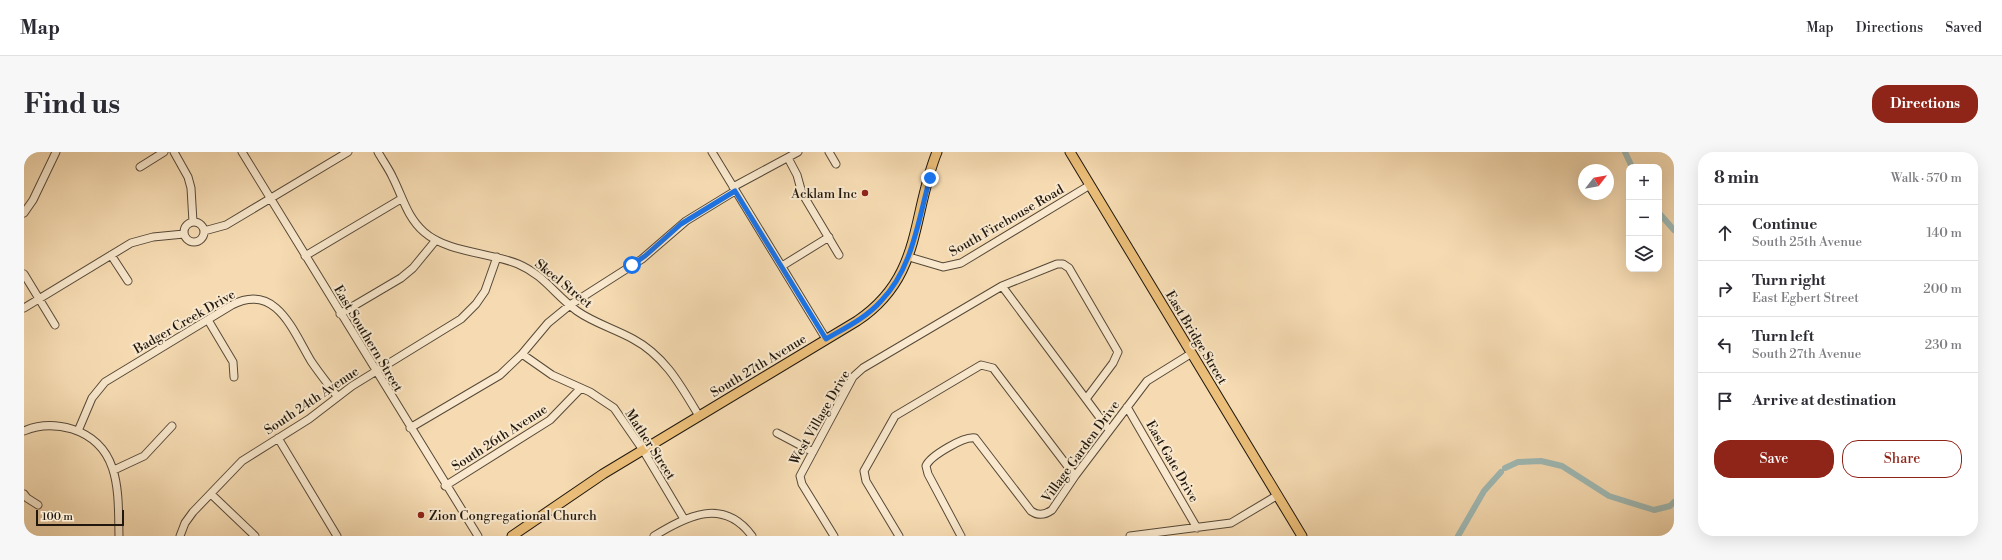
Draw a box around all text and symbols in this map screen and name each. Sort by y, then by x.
text: Map [20,16,60,40]
text: Map [1806,19,1834,37]
text: Directions [1856,19,1923,37]
text: Saved [1945,19,1982,37]
button: Directions [1872,85,1978,123]
text: Find us [24,87,120,122]
north arrow [1578,164,1614,200]
map controls [1626,164,1662,272]
button: + [1626,164,1662,200]
text: 8 min [1714,167,1759,189]
route end [921,169,939,187]
text: Walk · 570 m [1891,170,1962,186]
street label: South Firehouse Road [946,181,1067,260]
place label: Acklam Inc [790,186,857,202]
marker: Acklam Inc [860,188,870,198]
button: − [1626,200,1662,236]
text: Continue [1752,215,1817,234]
icon: ahead [1714,222,1736,244]
text: 140 m [1926,225,1962,241]
text: South 25th Avenue [1752,234,1862,250]
button: layers [1626,236,1662,272]
street label: Skeel Street [531,256,596,312]
route start [623,256,641,274]
text: Turn right [1752,271,1826,290]
icon: right [1714,278,1736,300]
text: 200 m [1923,281,1962,297]
street label: East Southern Street [330,282,406,395]
street label: Badger Creek Drive [130,286,239,358]
street label: East Bridge Street [1162,288,1231,388]
text: East Egbert Street [1752,290,1859,306]
text: Turn left [1752,327,1814,346]
street label: South 27th Avenue [708,331,810,401]
icon: left [1714,334,1736,356]
text: 230 m [1925,337,1962,353]
text: South 27th Avenue [1752,346,1861,362]
street label: South 24th Avenue [261,363,362,438]
street label: West Village Drive [786,367,854,469]
icon: arrive [1714,390,1736,412]
text: Arrive at destination [1752,391,1896,410]
street label: Village Garden Drive [1038,397,1123,506]
street label: South 26th Avenue [449,401,551,475]
street label: Mather Street [621,406,679,483]
street label: East Gate Drive [1142,418,1202,506]
button: Save [1714,440,1834,478]
button: Share [1842,440,1962,478]
scale bar [36,508,124,527]
place label: Zion Congregational Church [429,508,597,524]
text: 100 m [42,510,73,524]
marker: Zion Congregational Church [416,510,426,520]

